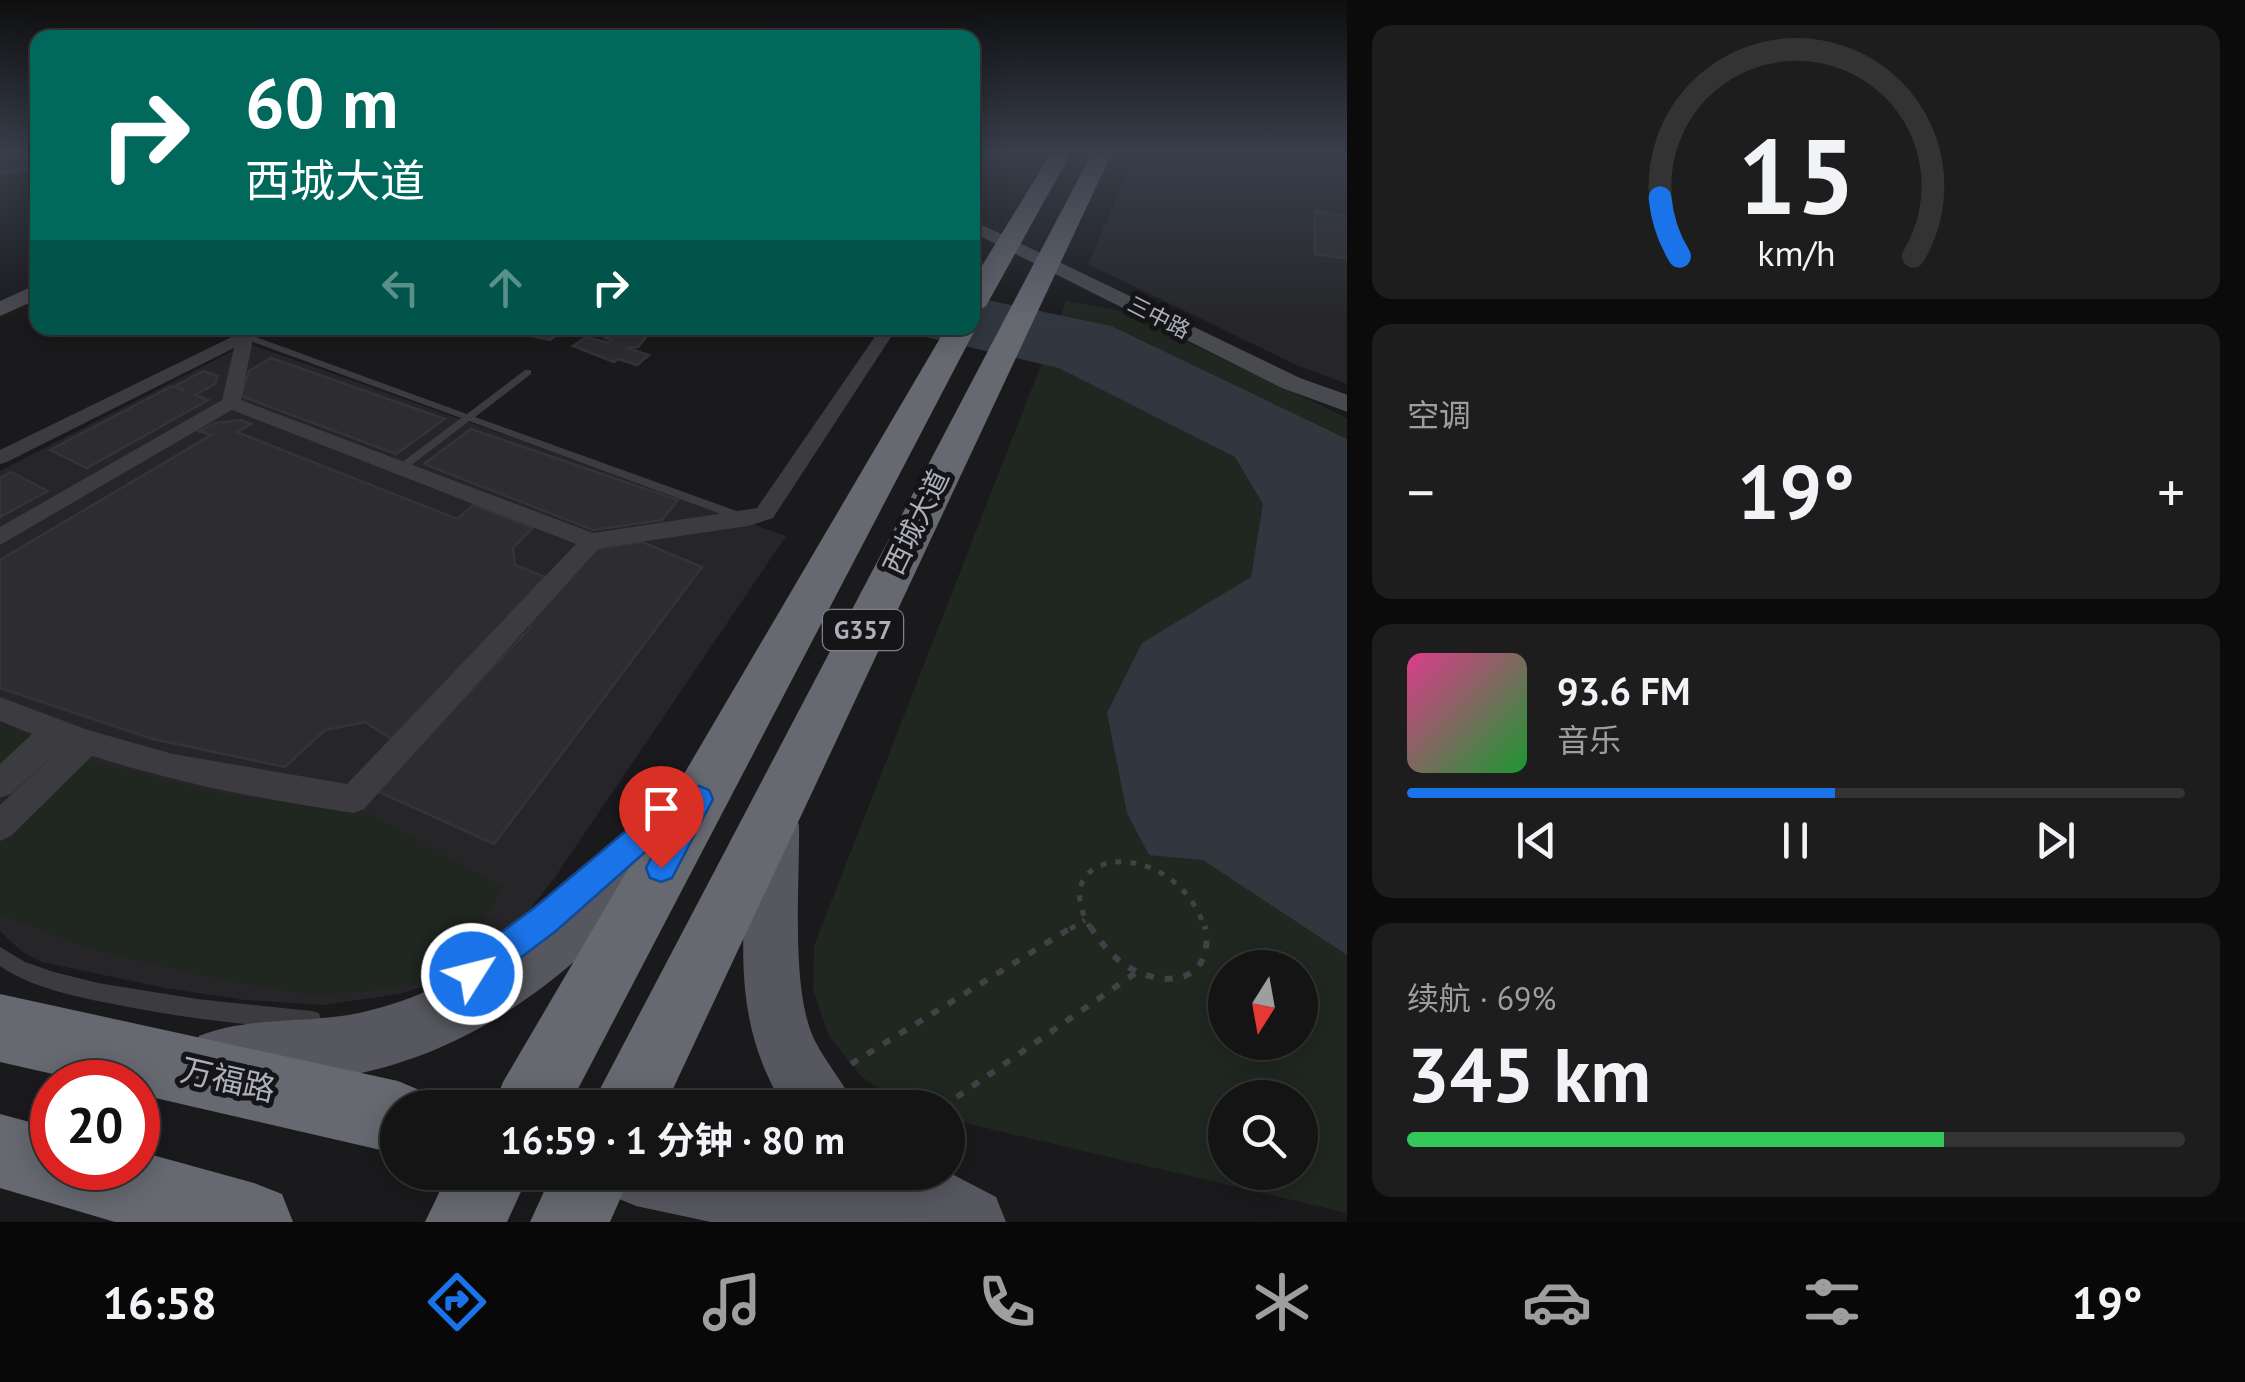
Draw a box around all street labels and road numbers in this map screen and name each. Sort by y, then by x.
street label: 三中路 [1123,290,1195,344]
street label: 西城大道 [874,463,957,580]
road number: G357 [823,610,903,650]
street label: 万福路 [177,1048,280,1110]

